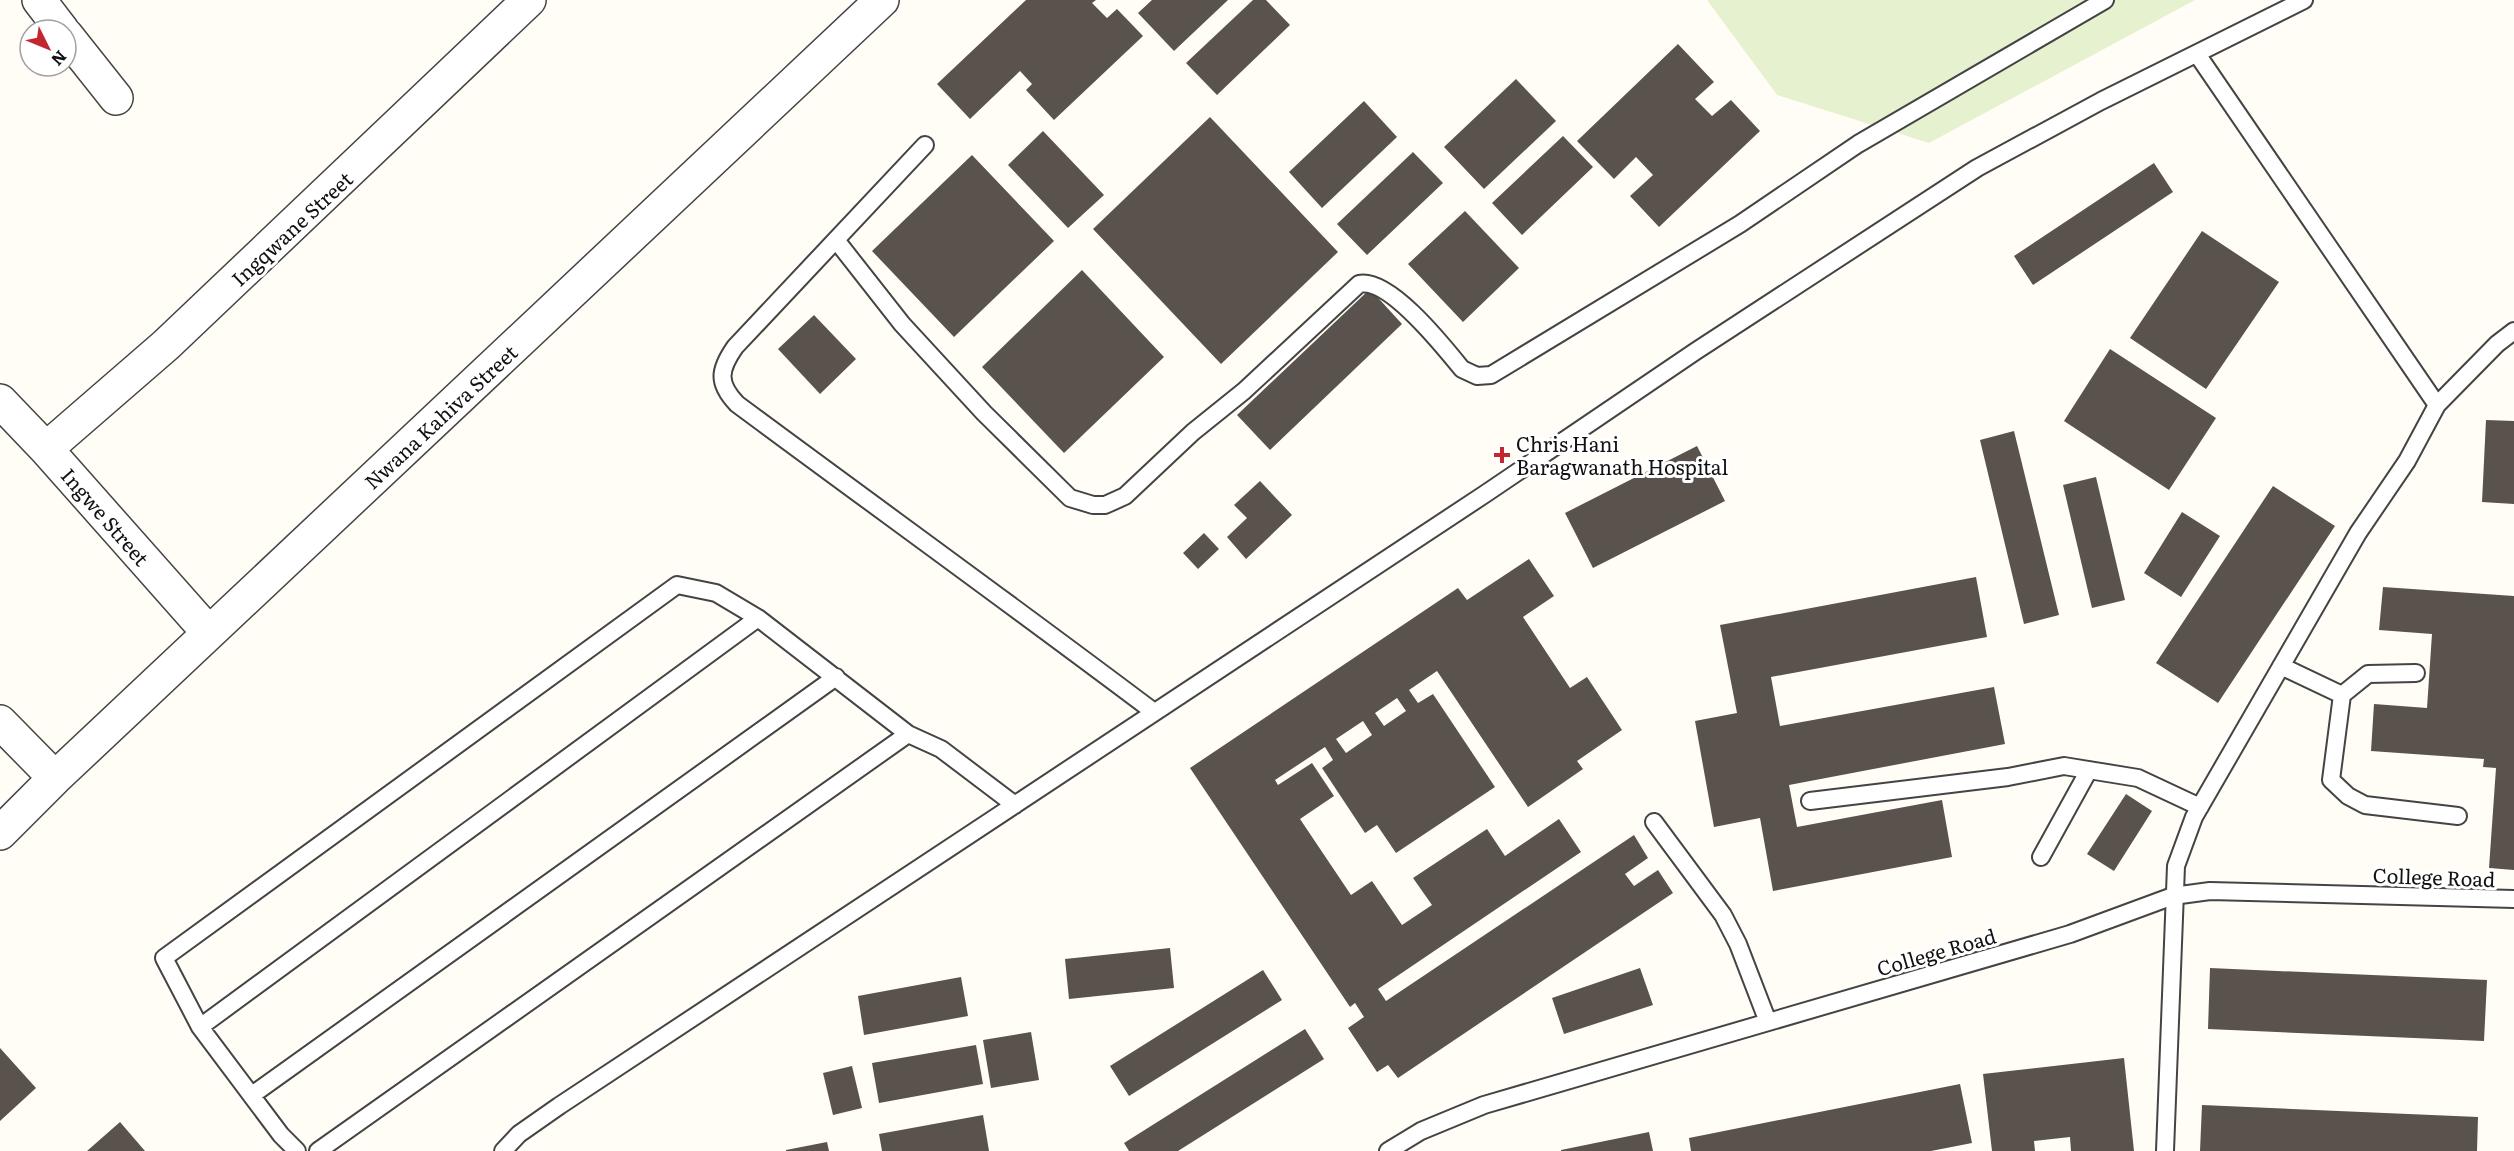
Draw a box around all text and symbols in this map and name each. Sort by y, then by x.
north arrow [18,18,78,78]
text: N [46,46,73,72]
street label: Ingqwane Street [224,164,358,292]
street label: Nwana Kahiva Street [357,337,523,495]
place label: Chris Hani Baragwanath Hospital [1516,428,1729,481]
marker: Chris Hani Baragwanath Hospital [1493,446,1511,464]
street label: Ingwe Street [55,460,157,572]
street label: College Road [2372,859,2496,893]
street label: College Road [1873,920,1999,982]

